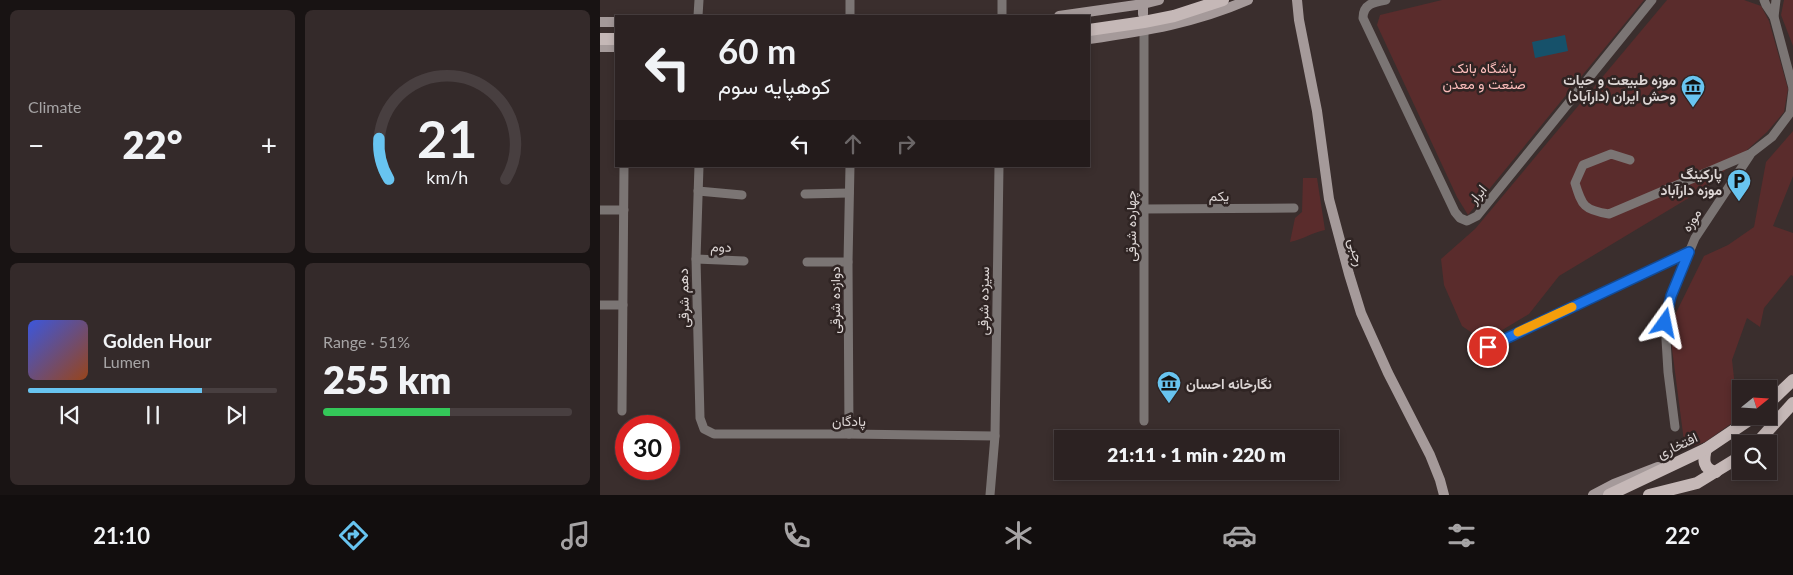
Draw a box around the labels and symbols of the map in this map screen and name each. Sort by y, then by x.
park label: باشگاه بانک صنعت و معدن [1442,59,1526,93]
place label: موزه طبیعت و حیات وحش ایران (دارآباد) [1563,71,1676,105]
museum icon: موزه طبیعت و حیات وحش ایران (دارآباد) [1680,74,1706,108]
place label: پارکینگ موزه دارآباد [1660,165,1722,199]
parking icon: پارکینگ موزه دارآباد [1726,168,1752,202]
street label: ابرار [1464,181,1491,208]
street label: یکم [1209,187,1229,205]
street label: چهارده شرقی [1122,190,1141,262]
street label: موزه [1677,205,1705,235]
street label: رجبی [1344,236,1369,268]
street label: دوم [710,237,732,256]
street label: دوازده شرقی [826,266,844,334]
street label: سیزده شرقی [974,267,993,336]
street label: دهم شرقی [674,268,693,328]
position arrow [1638,296,1690,348]
pin [1467,326,1509,368]
museum icon: نگارخانه احسان [1156,370,1182,404]
place label: نگارخانه احسان [1186,375,1272,393]
north arrow [1732,380,1778,425]
street label: پادگان [832,412,866,431]
speed limit sign: 30 [615,415,680,480]
street label: افتخاری [1654,428,1700,463]

